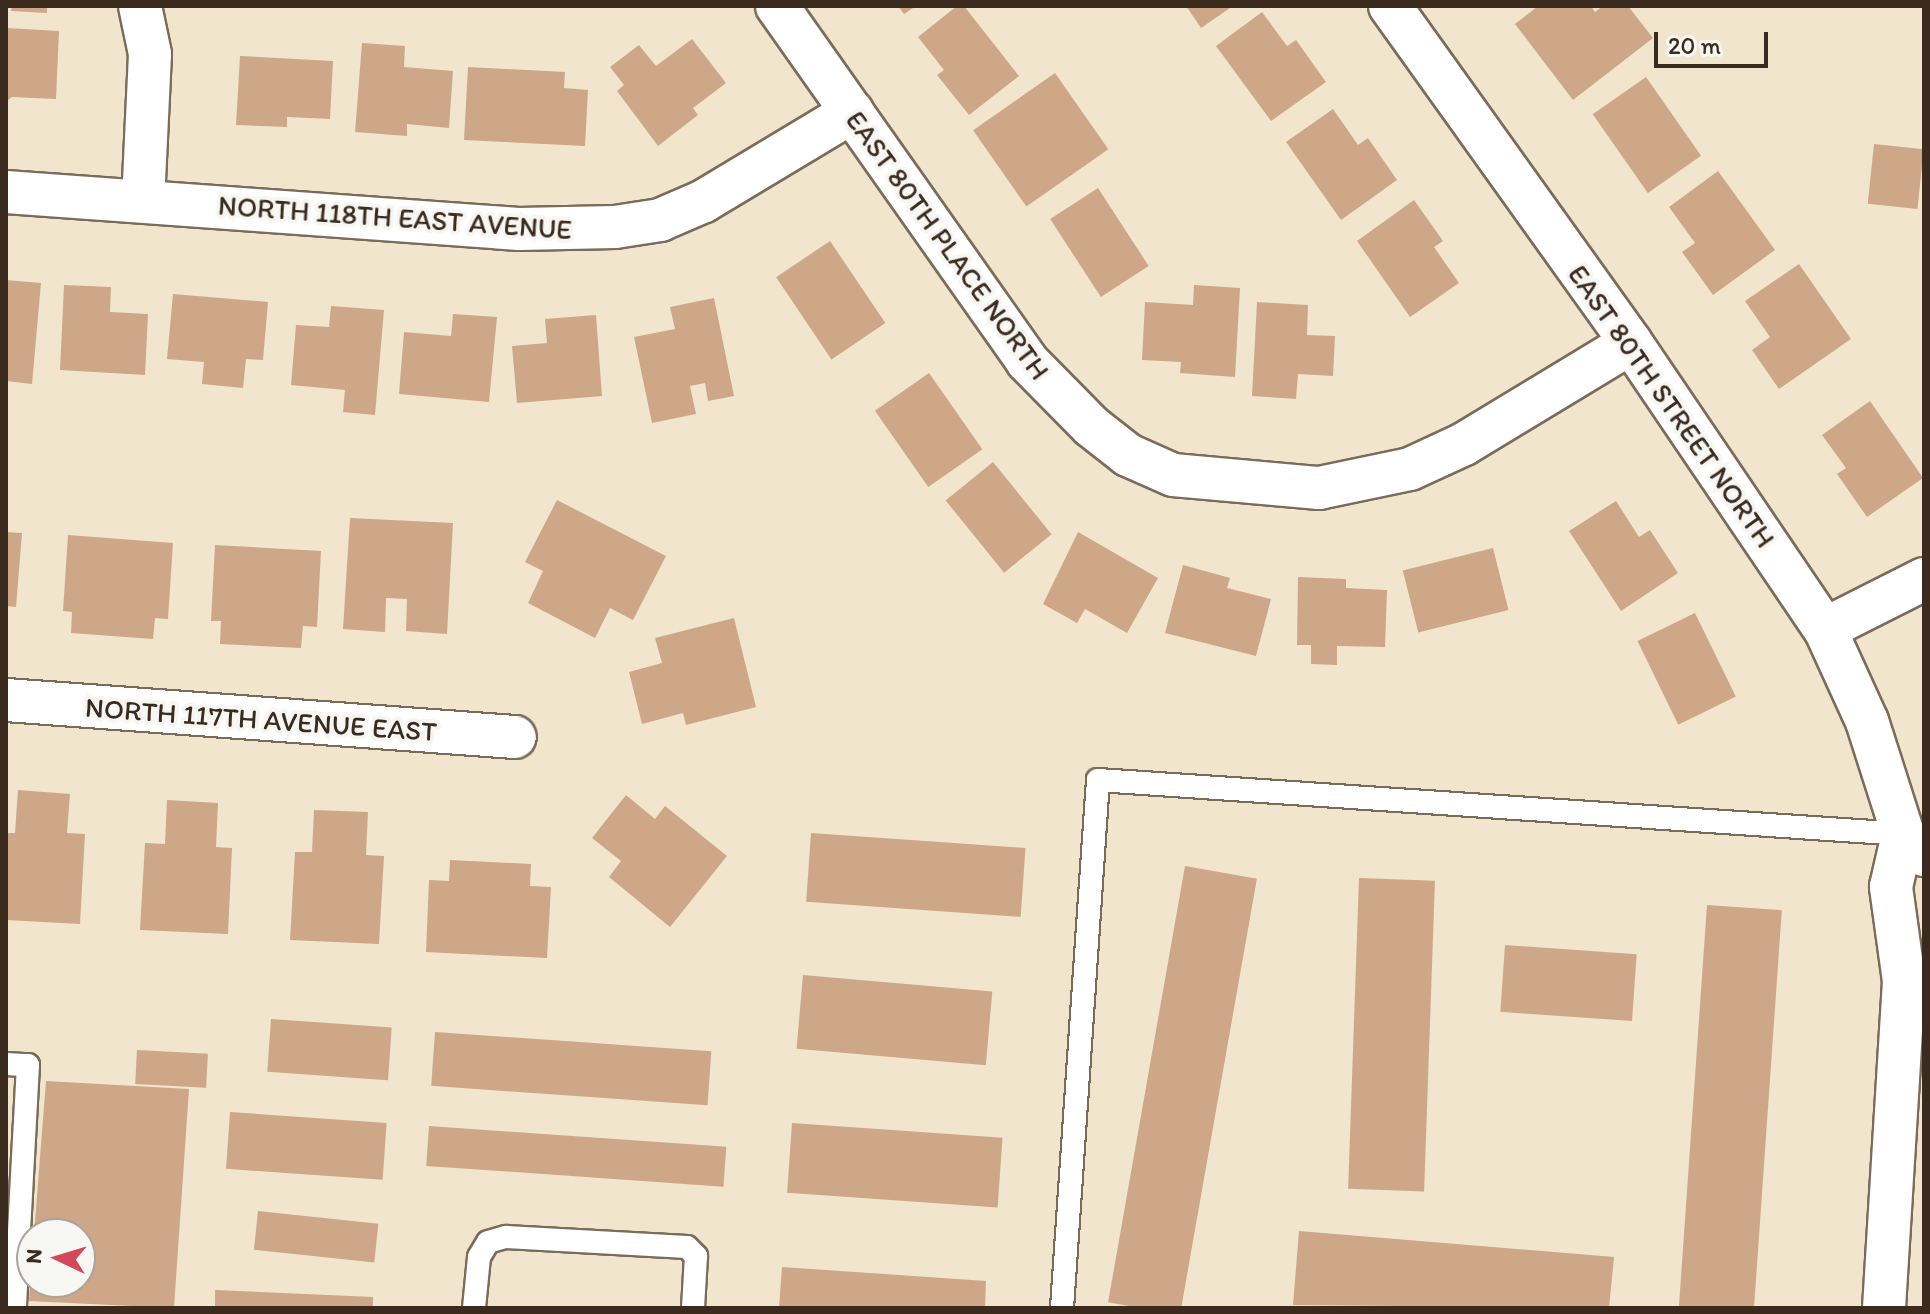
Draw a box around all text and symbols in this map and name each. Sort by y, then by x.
scale bar [1658,16,1772,66]
text: 20 m [1668,31,1721,60]
street label: EAST 80TH PLACE NORTH [839,104,1057,386]
street label: NORTH 118TH EAST AVENUE [217,188,573,246]
street label: EAST 80TH STREET NORTH [1561,258,1783,554]
street label: NORTH 117TH AVENUE EAST [84,690,438,748]
north arrow [16,1218,96,1298]
text: N [20,1248,48,1265]

